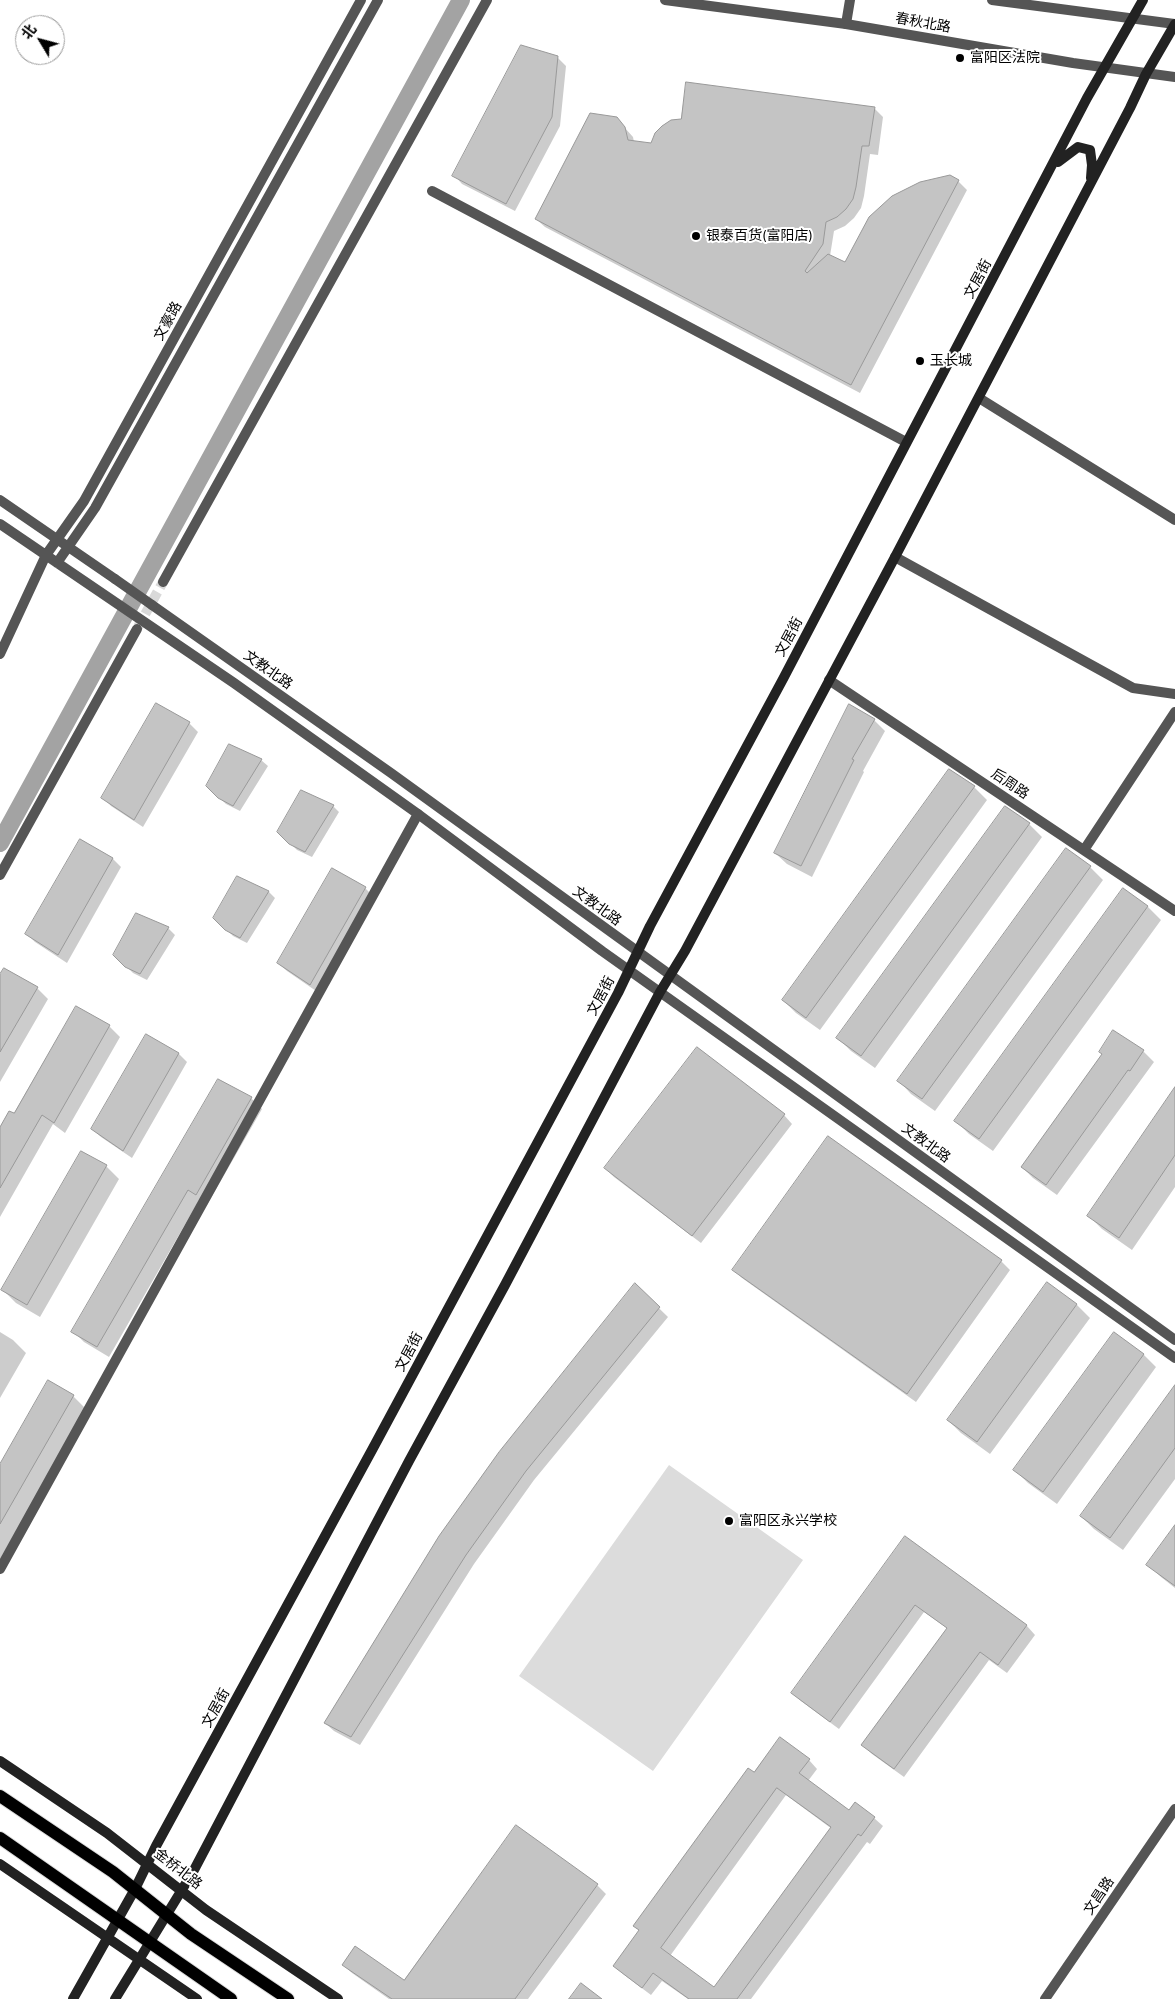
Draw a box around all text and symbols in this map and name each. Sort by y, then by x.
street label: 春秋北路 [894,10,952,36]
north arrow [15,15,65,65]
text: 北 [17,21,40,43]
place label: 富阳区法院 [970,50,1040,66]
marker: 富阳区法院 [954,52,966,64]
place label: 银泰百货(富阳店) [706,228,813,244]
marker: 银泰百货(富阳店) [690,230,702,242]
street label: 文居街 [961,257,995,301]
street label: 文豪路 [150,299,186,343]
place label: 玉长城 [930,353,972,369]
marker: 玉长城 [914,355,926,367]
street label: 文居街 [772,615,806,659]
street label: 文教北路 [240,647,296,693]
street label: 后周路 [988,765,1032,803]
street label: 文教北路 [569,883,625,929]
street label: 文居街 [584,974,618,1018]
street label: 文教北路 [898,1120,954,1166]
street label: 文居街 [392,1330,426,1374]
place label: 富阳区永兴学校 [739,1513,837,1529]
marker: 富阳区永兴学校 [723,1515,735,1527]
street label: 文居街 [198,1686,234,1730]
street label: 金桥北路 [151,1845,205,1893]
street label: 文昌路 [1080,1874,1118,1918]

